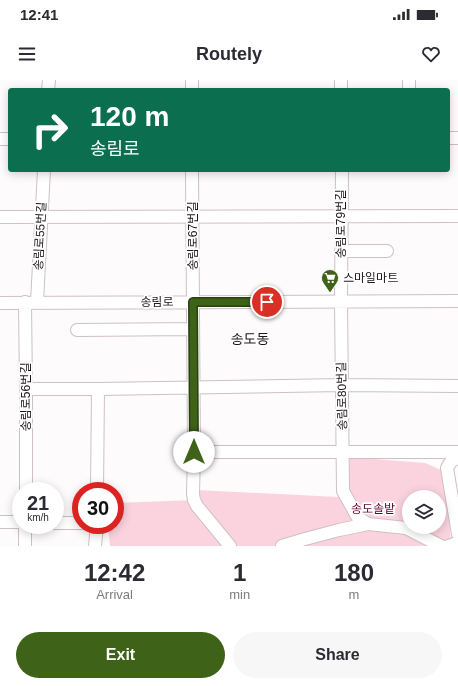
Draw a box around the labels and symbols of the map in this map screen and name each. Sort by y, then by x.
street label: 송림로79번길 [334,190,348,258]
street label: 송림로55번길 [31,201,49,271]
street label: 송림로67번길 [186,202,200,270]
supermarket icon: 스마일마트 [320,268,340,293]
place label: 스마일마트 [343,271,398,285]
pin [250,285,284,319]
street label: 송림로 [140,295,174,309]
district label: 송도동 [231,331,269,347]
street label: 송림로80번길 [334,362,350,430]
street label: 송림로56번길 [19,363,33,431]
position arrow [173,431,215,473]
speed limit sign: 30 [72,482,124,534]
park label: 송도솔밭 [351,502,395,516]

